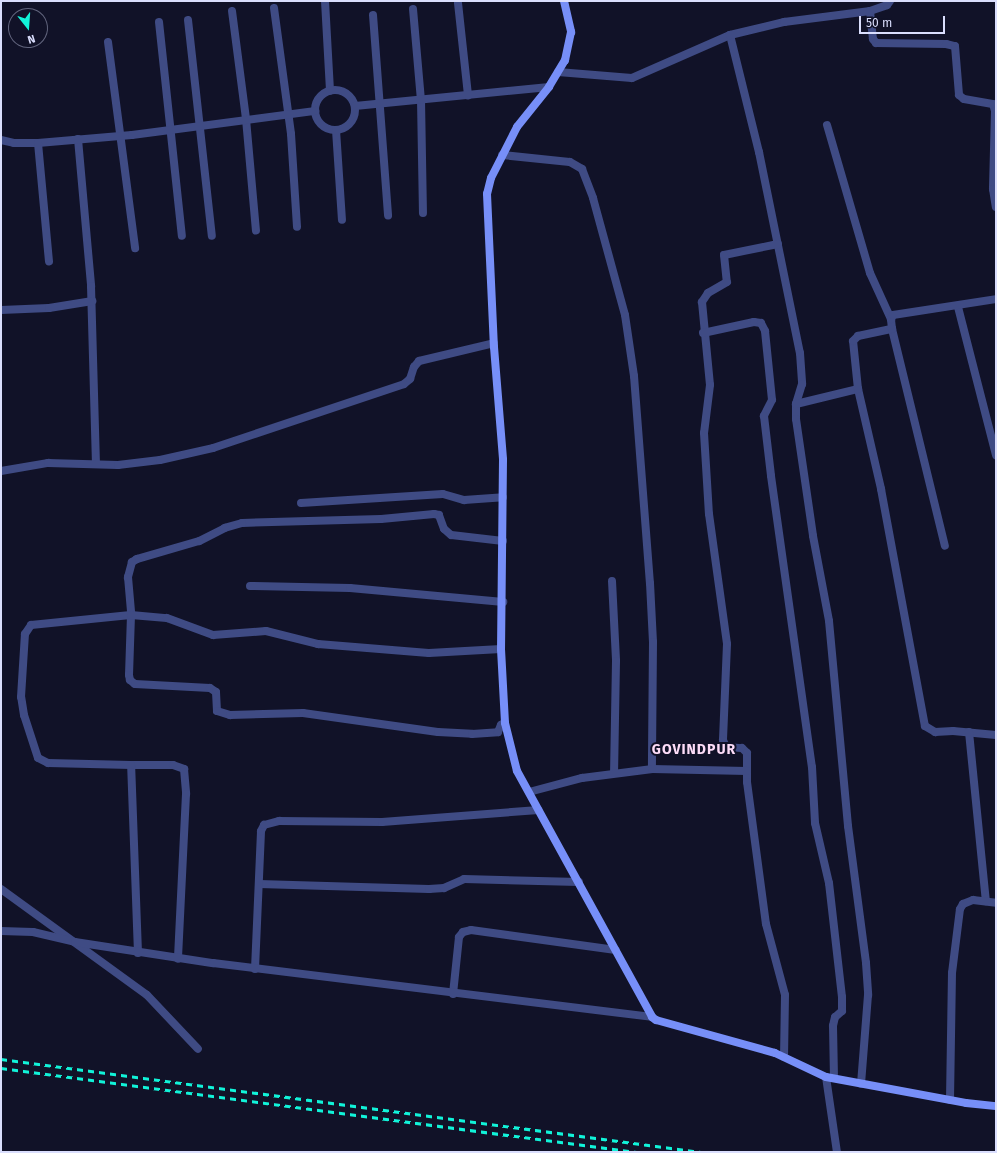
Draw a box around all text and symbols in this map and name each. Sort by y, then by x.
north arrow [8,8,48,48]
scale bar [861,8,947,34]
text: 50 m [866,16,892,30]
text: N [26,32,37,46]
district label: GOVINDPUR [652,742,736,758]

